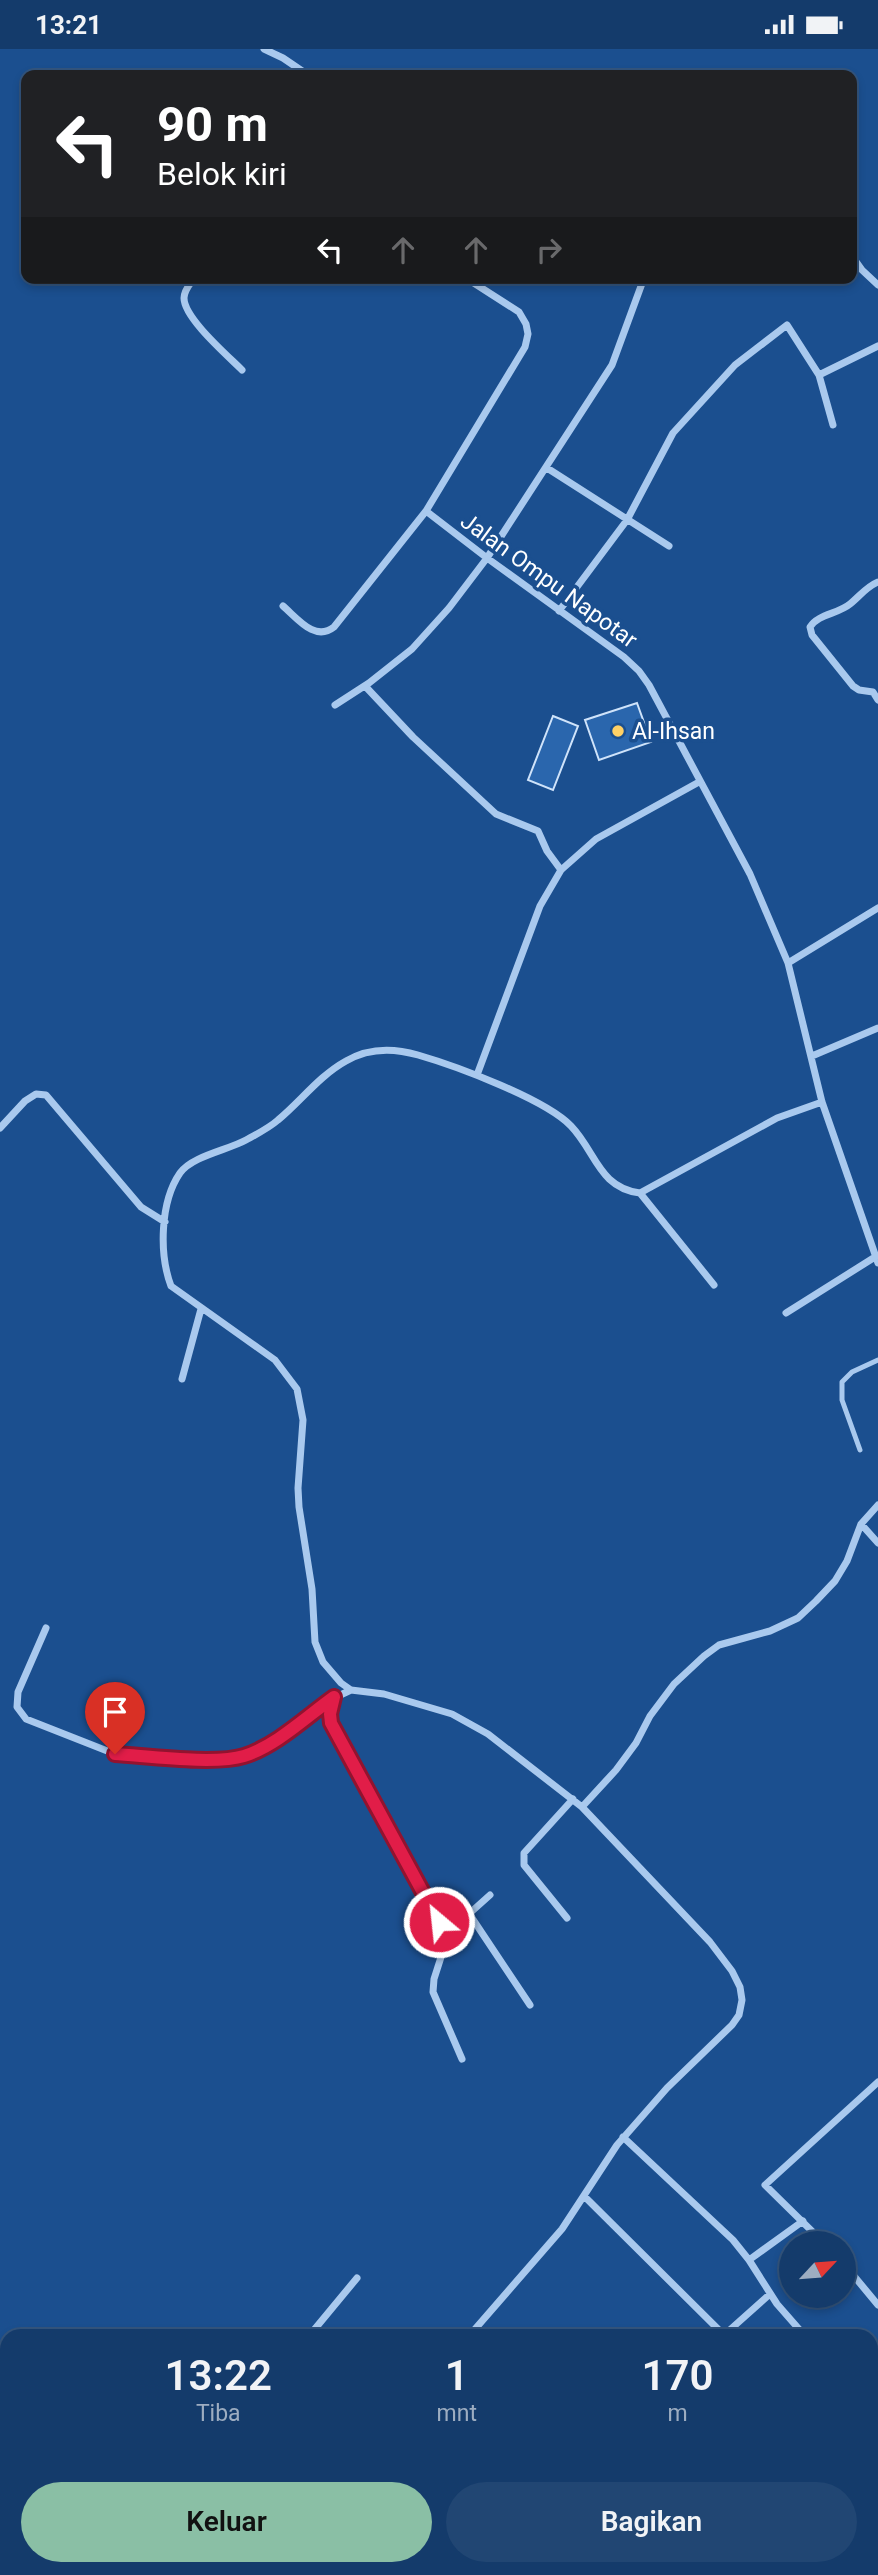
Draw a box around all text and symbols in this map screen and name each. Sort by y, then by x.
text: 13:21 [35,10,102,40]
text: 90 m [157,96,268,153]
icon: left [42,98,133,189]
text: Belok kiri [157,155,287,193]
icon: left [311,231,349,269]
icon: ahead [384,231,422,269]
icon: ahead [457,231,495,269]
icon: right [530,231,568,269]
street label: Jalan Ompu Napotar [455,507,642,654]
place label: Al-Ihsan [632,718,715,745]
marker: Al-Ihsan [610,723,626,739]
pin [85,1682,145,1754]
icon: arrive [96,1693,134,1731]
position arrow [402,1885,476,1959]
north arrow [779,2231,856,2308]
map controls [779,2231,856,2308]
text: 13:22 [165,2351,272,2400]
text: 1 [445,2351,469,2400]
text: 170 [641,2351,713,2400]
text: Tiba [196,2400,241,2427]
text: mnt [437,2400,477,2427]
text: m [667,2400,688,2427]
button: Keluar [21,2482,432,2562]
button: Bagikan [446,2482,857,2562]

